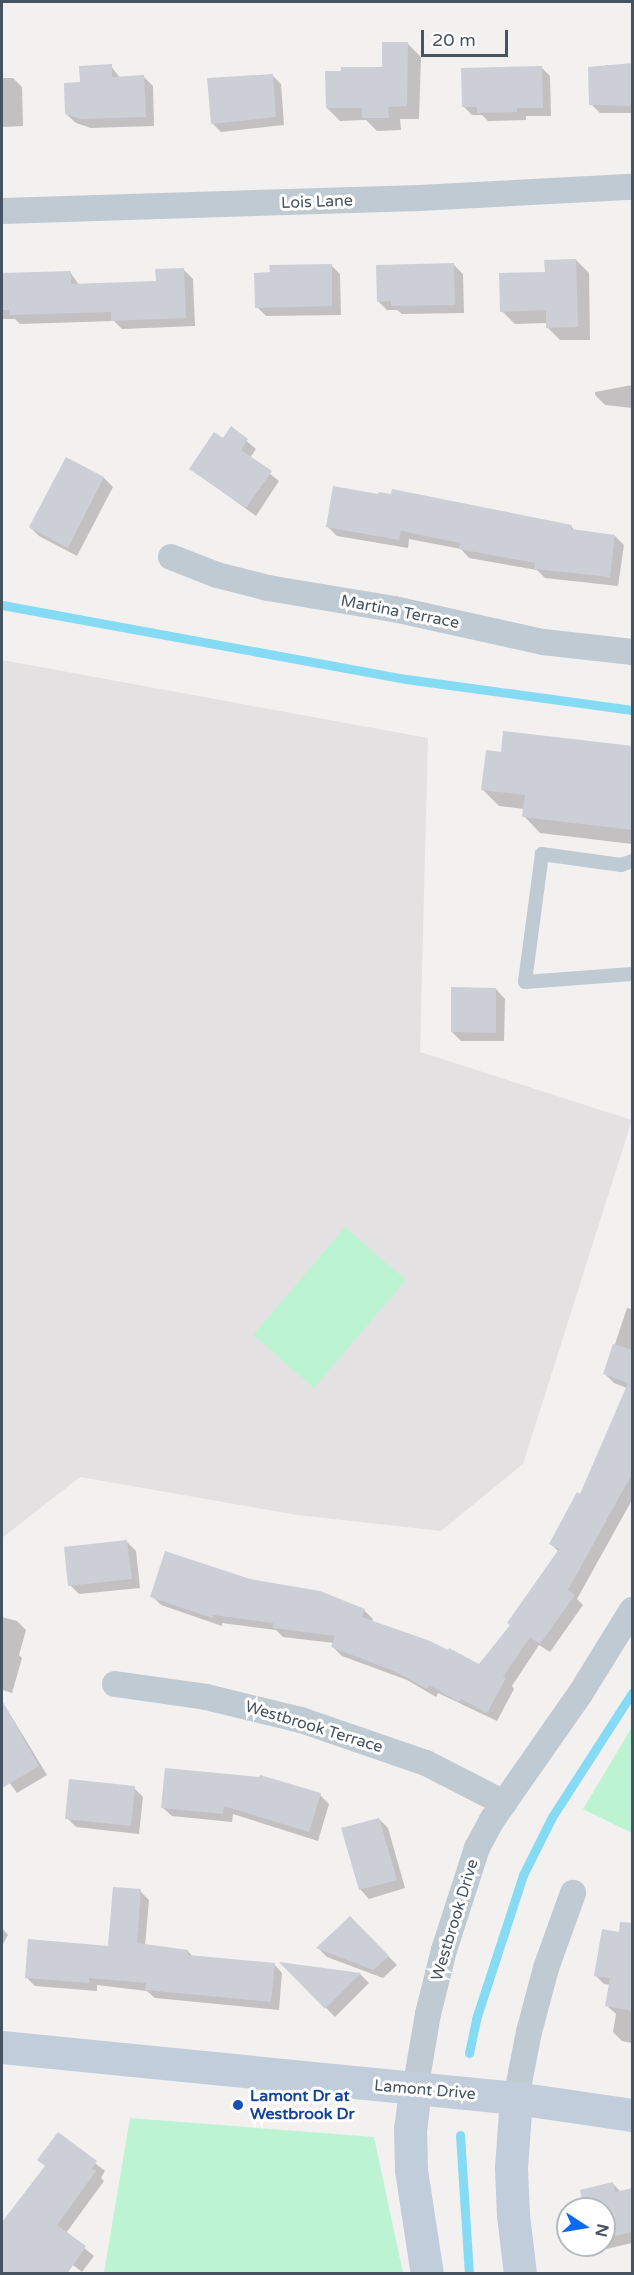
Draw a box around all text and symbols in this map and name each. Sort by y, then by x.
scale bar [424,18,511,56]
text: 20 m [432,29,476,51]
street label: Lois Lane [281,191,353,213]
street label: Martina Terrace [339,591,461,633]
street label: Westbrook Terrace [243,1697,385,1757]
street label: Westbrook Drive [427,1857,483,1983]
street label: Lamont Drive [373,2076,477,2104]
place label: Lamont Dr at Westbrook Dr [250,2086,355,2124]
marker: Lamont Dr at Westbrook Dr [231,2098,245,2112]
north arrow [556,2197,616,2257]
text: N [591,2222,613,2239]

